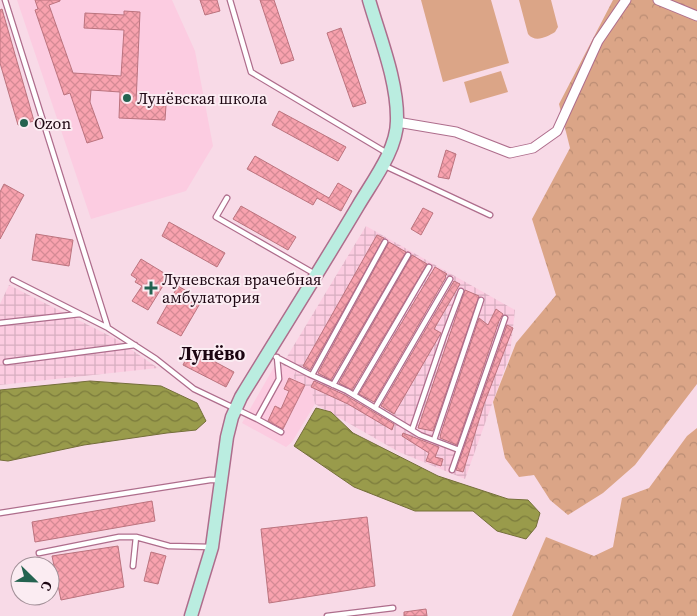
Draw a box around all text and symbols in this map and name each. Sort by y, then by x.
place label: Лунёвская школа [137,87,268,109]
marker: Лунёвская школа [121,92,133,104]
place label: Ozon [34,112,71,134]
marker: Ozon [18,117,30,129]
place label: Луневская врачебная амбулатория [162,268,322,308]
marker: Луневская врачебная амбулатория [144,281,158,295]
district label: Лунёво [179,340,245,366]
north arrow [10,556,60,606]
text: С [36,578,58,594]

